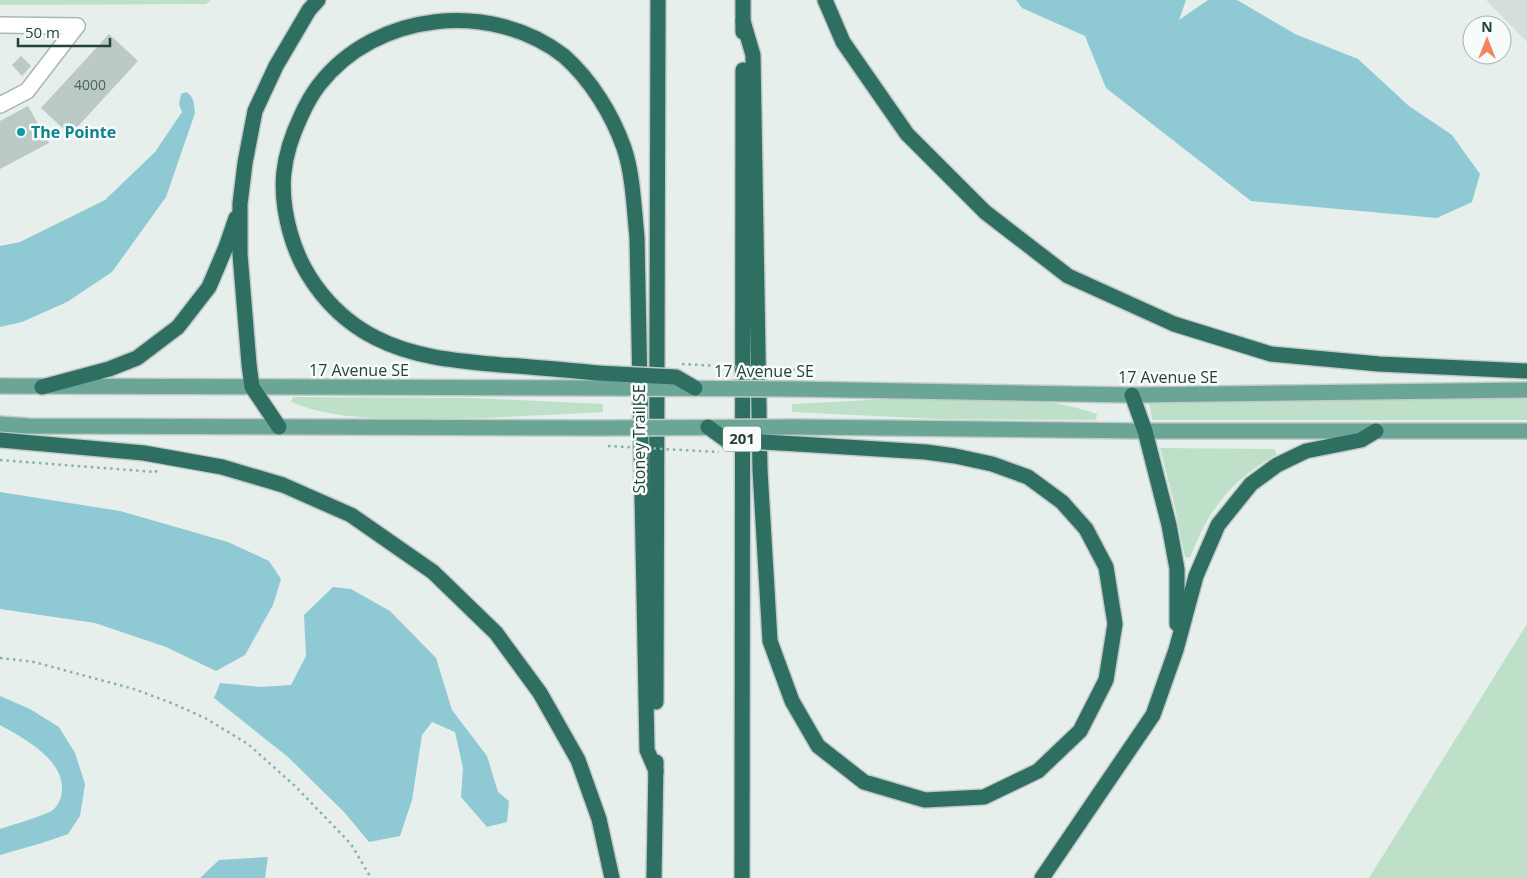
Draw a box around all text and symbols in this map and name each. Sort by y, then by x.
scale bar [18,15,110,47]
north arrow [1462,15,1512,65]
text: N [1481,17,1493,36]
text: 50 m [25,22,60,42]
house number: 4000 [74,75,106,94]
place label: The Pointe [31,121,116,143]
marker: The Pointe [15,126,27,138]
street label: 17 Avenue SE [309,359,409,381]
street label: 17 Avenue SE [714,360,814,382]
street label: 17 Avenue SE [1118,366,1218,388]
street label: Stoney Trail SE [628,384,650,494]
road number: 201 [723,426,761,452]

